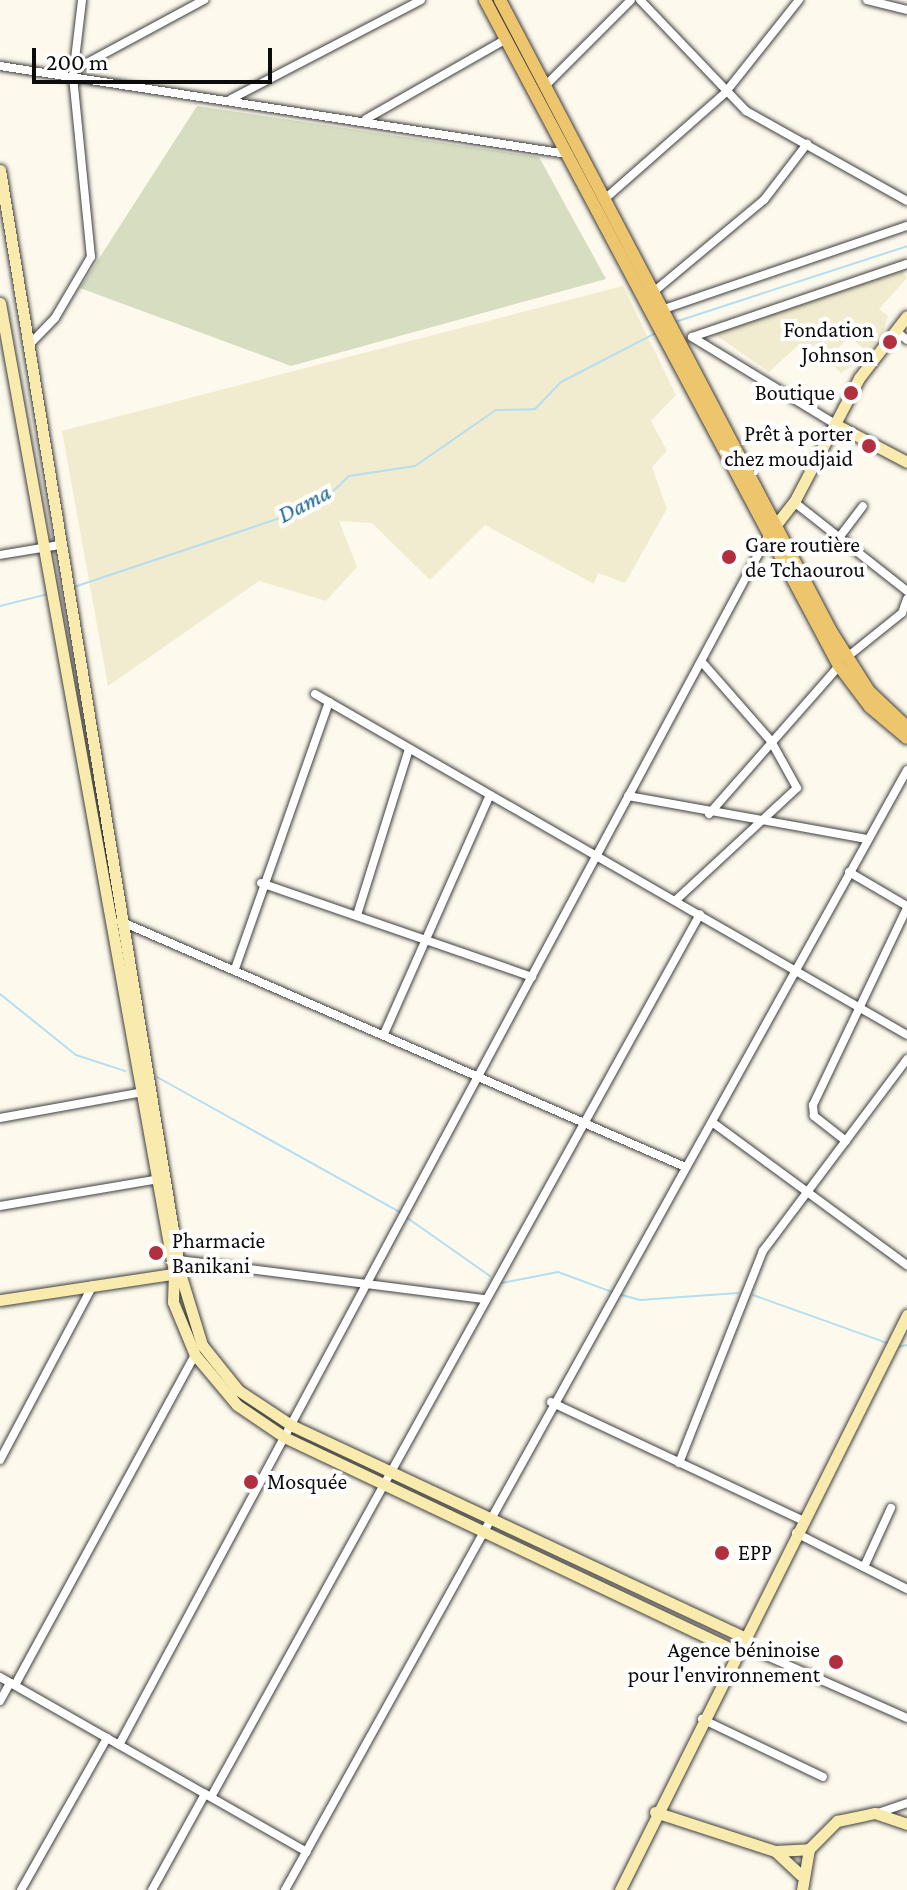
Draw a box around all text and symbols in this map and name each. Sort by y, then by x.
scale bar [36,32,276,82]
text: 200 m [46,48,108,75]
place label: Fondation Johnson [783,316,874,368]
marker: Fondation Johnson [881,333,899,351]
place label: Boutique [755,380,835,406]
marker: Boutique [842,384,860,402]
place label: Prêt à porter chez moudjaid [724,420,853,472]
marker: Prêt à porter chez moudjaid [860,437,878,455]
water label: Dama [272,477,336,529]
place label: Gare routière de Tchaourou [745,531,865,582]
marker: Gare routière de Tchaourou [720,548,738,566]
place label: Pharmacie Banikani [172,1227,265,1278]
marker: Pharmacie Banikani [147,1244,165,1262]
place label: Mosquée [267,1469,347,1495]
marker: Mosquée [242,1473,260,1491]
place label: EPP [738,1540,772,1566]
marker: EPP [713,1544,731,1562]
place label: Agence béninoise pour l'environnement [628,1636,820,1688]
marker: Agence béninoise pour l'environnement [827,1653,845,1671]

